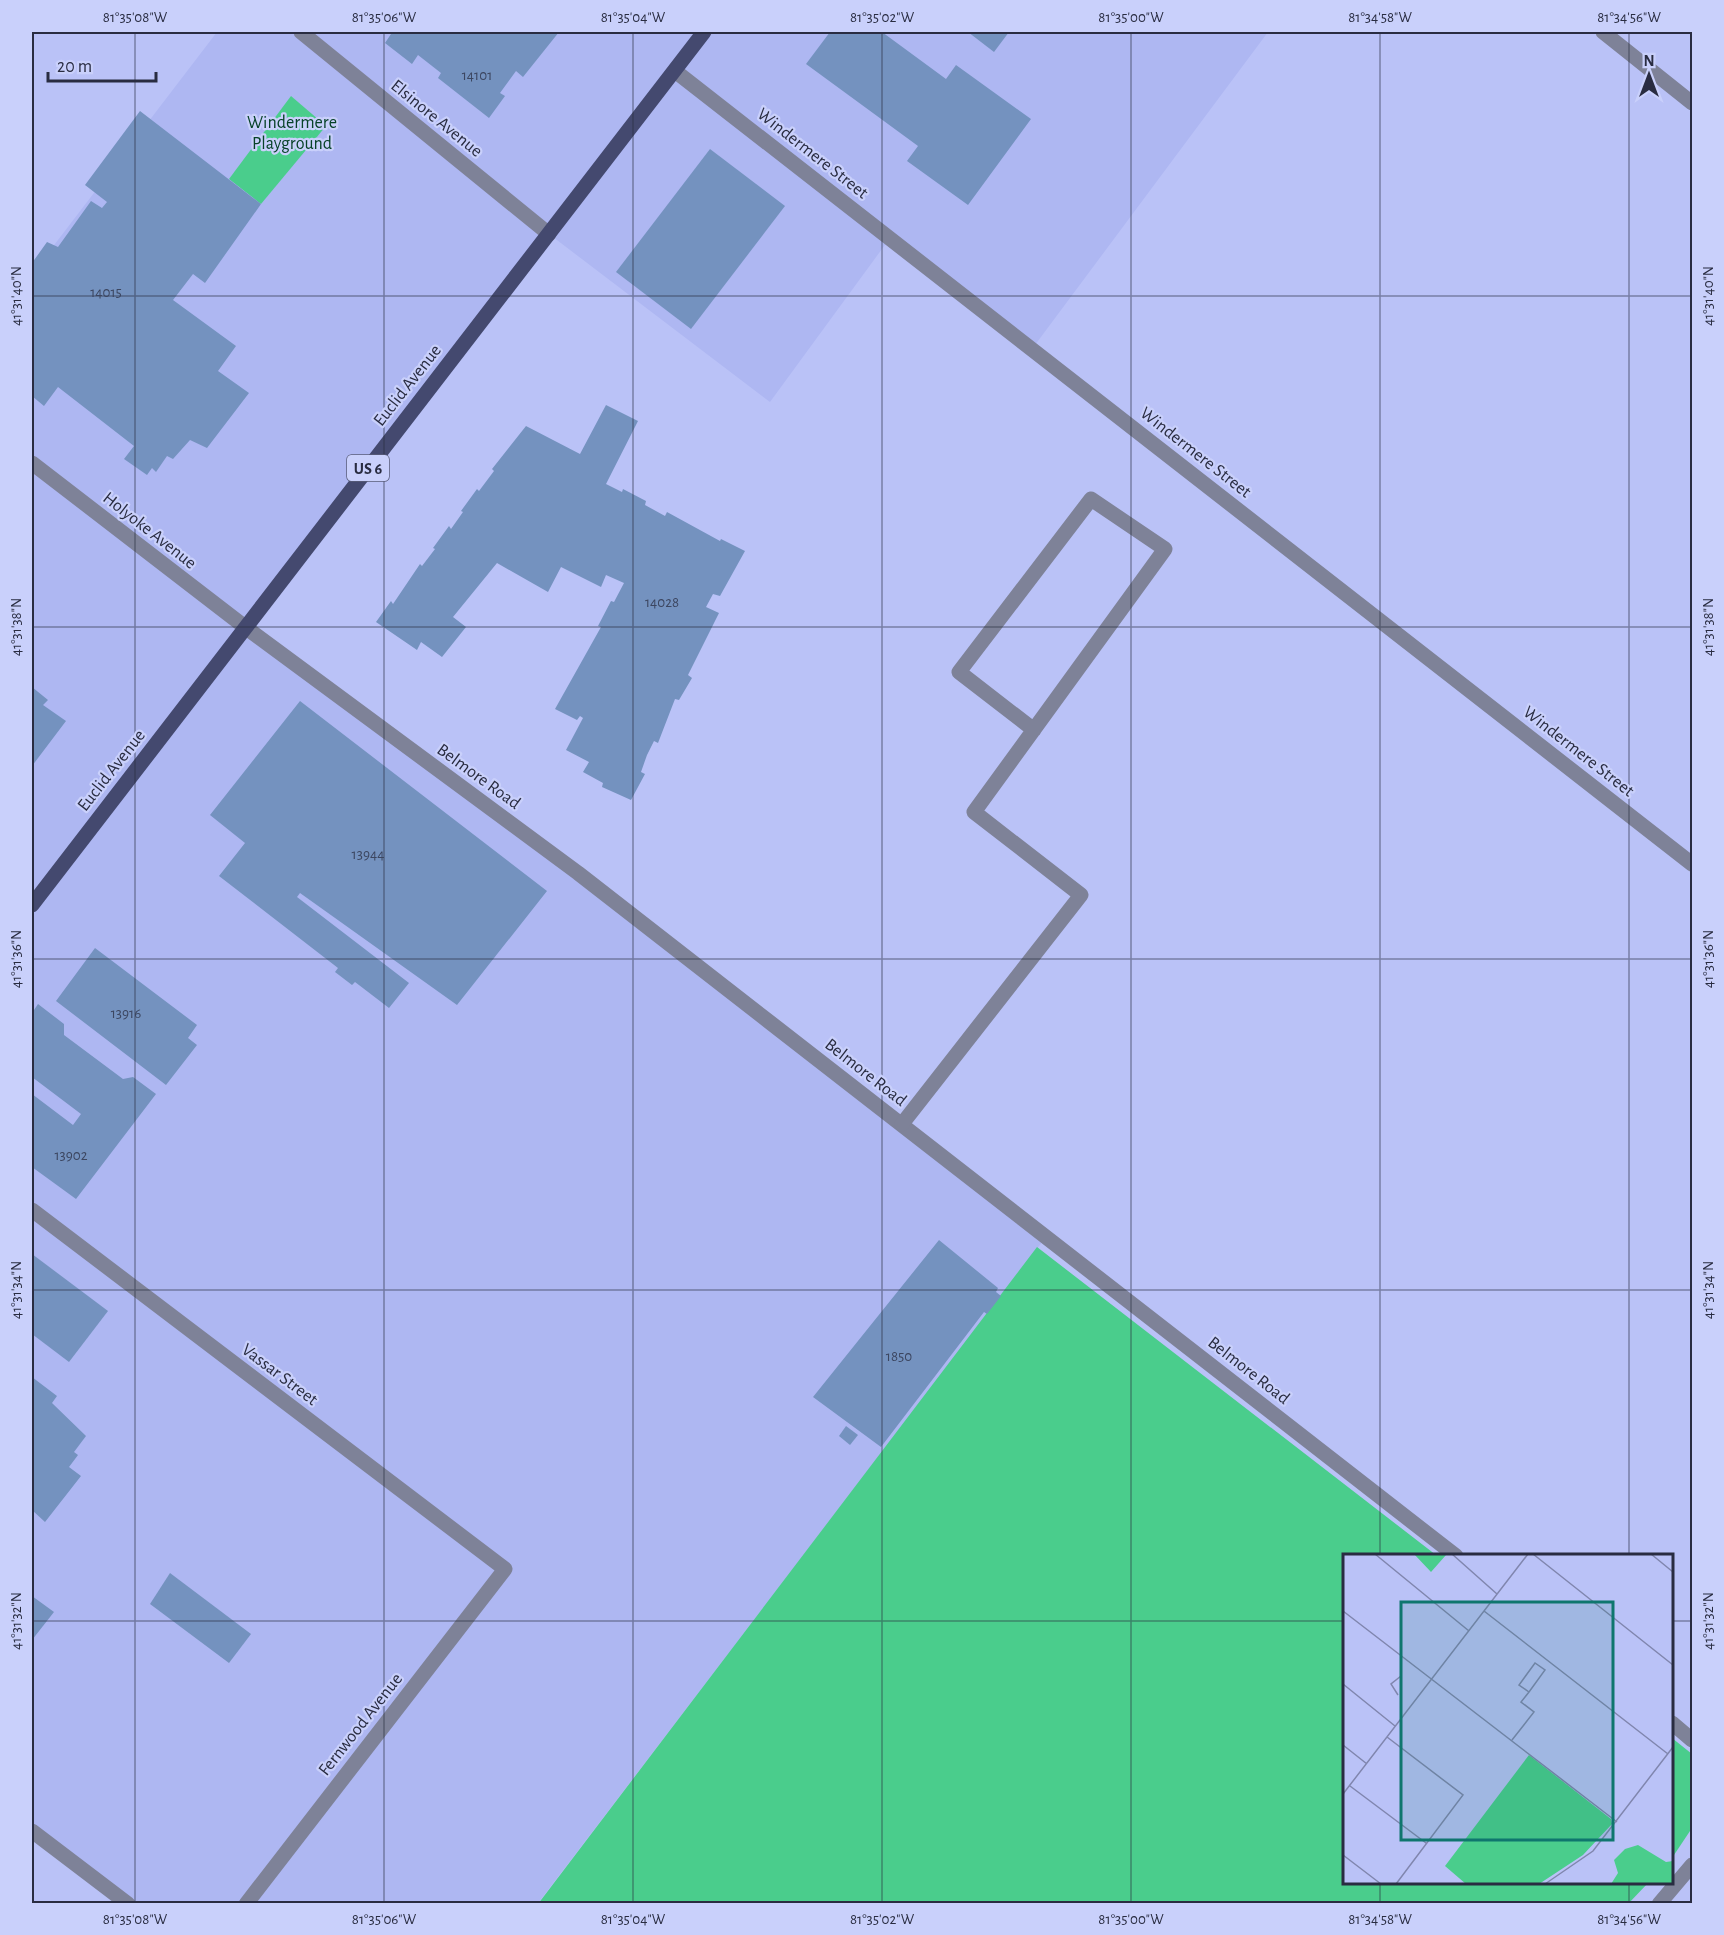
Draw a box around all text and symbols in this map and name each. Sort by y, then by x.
text: 81°35'08"W [103,10,168,25]
text: 81°35'06"W [352,10,417,25]
text: 81°35'04"W [601,10,666,25]
text: 81°35'02"W [850,10,915,25]
text: 81°35'00"W [1098,10,1164,25]
text: 81°34'58"W [1348,10,1412,25]
text: 81°34'56"W [1597,10,1661,25]
scale bar [48,45,156,83]
north arrow [1619,45,1679,105]
text: N [1643,53,1655,69]
text: 20 m [57,58,92,76]
house number: 14101 [462,68,492,83]
street label: Elsinore Avenue [387,77,485,161]
street label: Windermere Street [754,105,871,203]
park label: Windermere Playground [247,114,337,153]
text: 41°31'40"N [9,266,24,326]
text: 41°31'40"N [1701,266,1716,326]
house number: 14015 [90,285,122,300]
street label: Euclid Avenue [371,341,445,430]
street label: Windermere Street [1137,404,1254,502]
road number: US 6 [347,455,389,481]
street label: Holyoke Avenue [99,489,200,573]
house number: 14028 [645,595,679,610]
text: 41°31'38"N [9,598,24,656]
text: 41°31'38"N [1701,598,1716,656]
street label: Windermere Street [1520,703,1637,801]
street label: Euclid Avenue [75,726,149,815]
street label: Belmore Road [433,741,523,813]
house number: 13944 [352,847,384,862]
text: 41°31'36"N [9,930,24,988]
text: 41°31'36"N [1701,930,1716,988]
house number: 13916 [111,1006,141,1021]
street label: Belmore Road [821,1035,910,1110]
house number: 13902 [54,1148,88,1163]
text: 41°31'34"N [9,1261,24,1319]
text: 41°31'34"N [1701,1261,1716,1319]
street label: Belmore Road [1204,1333,1293,1408]
street label: Vassar Street [238,1340,321,1409]
house number: 1850 [886,1349,912,1364]
inset map [1343,1554,1673,1884]
text: 41°31'32"N [9,1592,24,1650]
text: 41°31'32"N [1701,1592,1716,1650]
street label: Fernwood Avenue [315,1670,406,1779]
text: 81°35'08"W [103,1912,168,1927]
text: 81°35'06"W [352,1912,417,1927]
text: 81°35'04"W [601,1912,666,1927]
text: 81°35'02"W [850,1912,915,1927]
text: 81°35'00"W [1098,1912,1164,1927]
text: 81°34'58"W [1348,1912,1412,1927]
text: 81°34'56"W [1597,1912,1661,1927]

